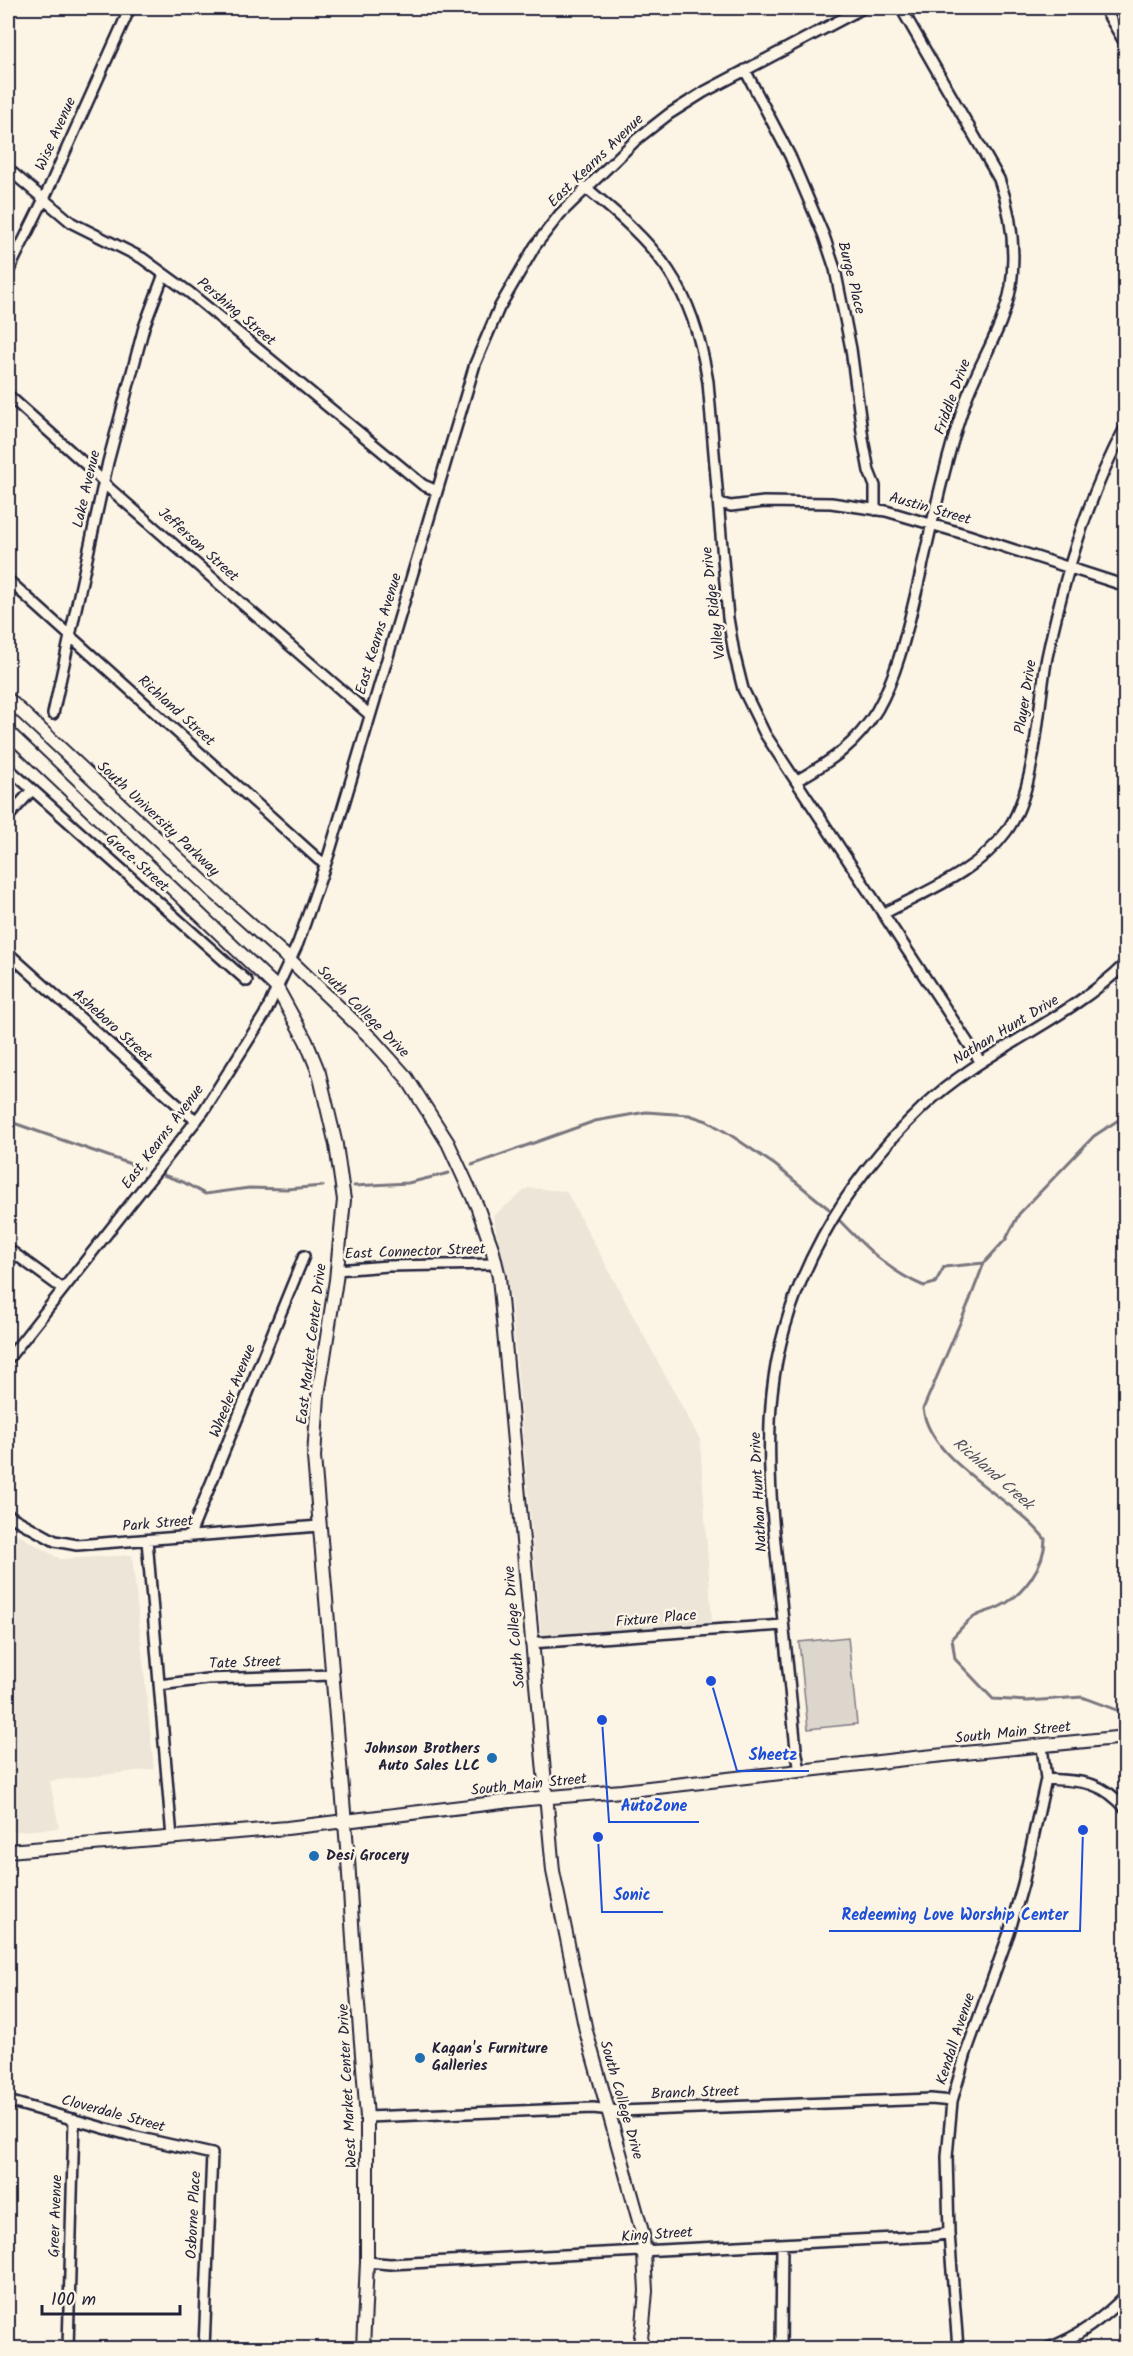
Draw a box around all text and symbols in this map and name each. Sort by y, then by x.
street label: Wise Avenue [29,93,83,175]
street label: East Kearns Avenue [542,108,650,213]
street label: Burge Place [830,239,872,317]
street label: Pershing Street [191,272,281,353]
street label: Friddle Drive [928,356,978,438]
street label: Lake Avenue [66,447,108,530]
street label: Austin Street [886,486,974,532]
street label: Jefferson Street [152,502,244,588]
street label: Valley Ridge Drive [695,545,733,661]
street label: East Kearns Avenue [349,570,409,698]
street label: Player Drive [1008,658,1044,736]
street label: Richland Street [132,670,220,753]
street label: South University Parkway [91,755,226,883]
street label: Grace Street [100,828,174,898]
street label: South College Drive [311,960,415,1064]
street label: Asheboro Street [67,983,158,1069]
street label: Nathan Hunt Drive [948,989,1064,1071]
street label: East Kearns Avenue [115,1079,211,1195]
street label: East Connector Street [344,1238,486,1266]
street label: East Market Center Drive [290,1262,334,1426]
street label: Wheeler Avenue [203,1340,263,1441]
street label: Nathan Hunt Drive [744,1431,774,1553]
water label: Richland Creek [947,1432,1041,1518]
street label: Park Street [121,1509,195,1539]
street label: South College Drive [498,1564,532,1689]
street label: Fixture Place [615,1604,698,1634]
street label: Tate Street [209,1650,281,1676]
street label: South Main Street [954,1715,1072,1751]
place label: Johnson Brothers Auto Sales LLC [365,1737,480,1778]
callout: Sheetz [737,1737,809,1771]
text: Sheetz [749,1743,797,1768]
marker: Johnson Brothers Auto Sales LLC [485,1751,499,1765]
street label: South Main Street [470,1767,588,1803]
callout: AutoZone [609,1788,699,1822]
text: AutoZone [621,1794,688,1819]
place label: Desi Grocery [326,1844,409,1868]
marker: Desi Grocery [307,1849,321,1863]
callout: Sonic [602,1878,663,1912]
text: Sonic [614,1883,650,1908]
callout: Redeeming Love Worship Center [829,1897,1080,1931]
text: Redeeming Love Worship Center [842,1903,1070,1928]
street label: Kendall Avenue [930,1990,982,2088]
street label: West Market Center Drive [332,2003,364,2169]
place label: Kagan's Furniture Galleries [432,2037,548,2078]
street label: South College Drive [593,2038,650,2163]
marker: Kagan's Furniture Galleries [413,2051,427,2065]
street label: Branch Street [650,2079,740,2107]
street label: Cloverdale Street [58,2089,168,2139]
street label: Osborne Place [180,2170,208,2260]
street label: Greer Avenue [43,2174,69,2258]
street label: King Street [620,2221,694,2249]
scale bar [42,2278,180,2316]
text: 100 m [51,2286,96,2315]

